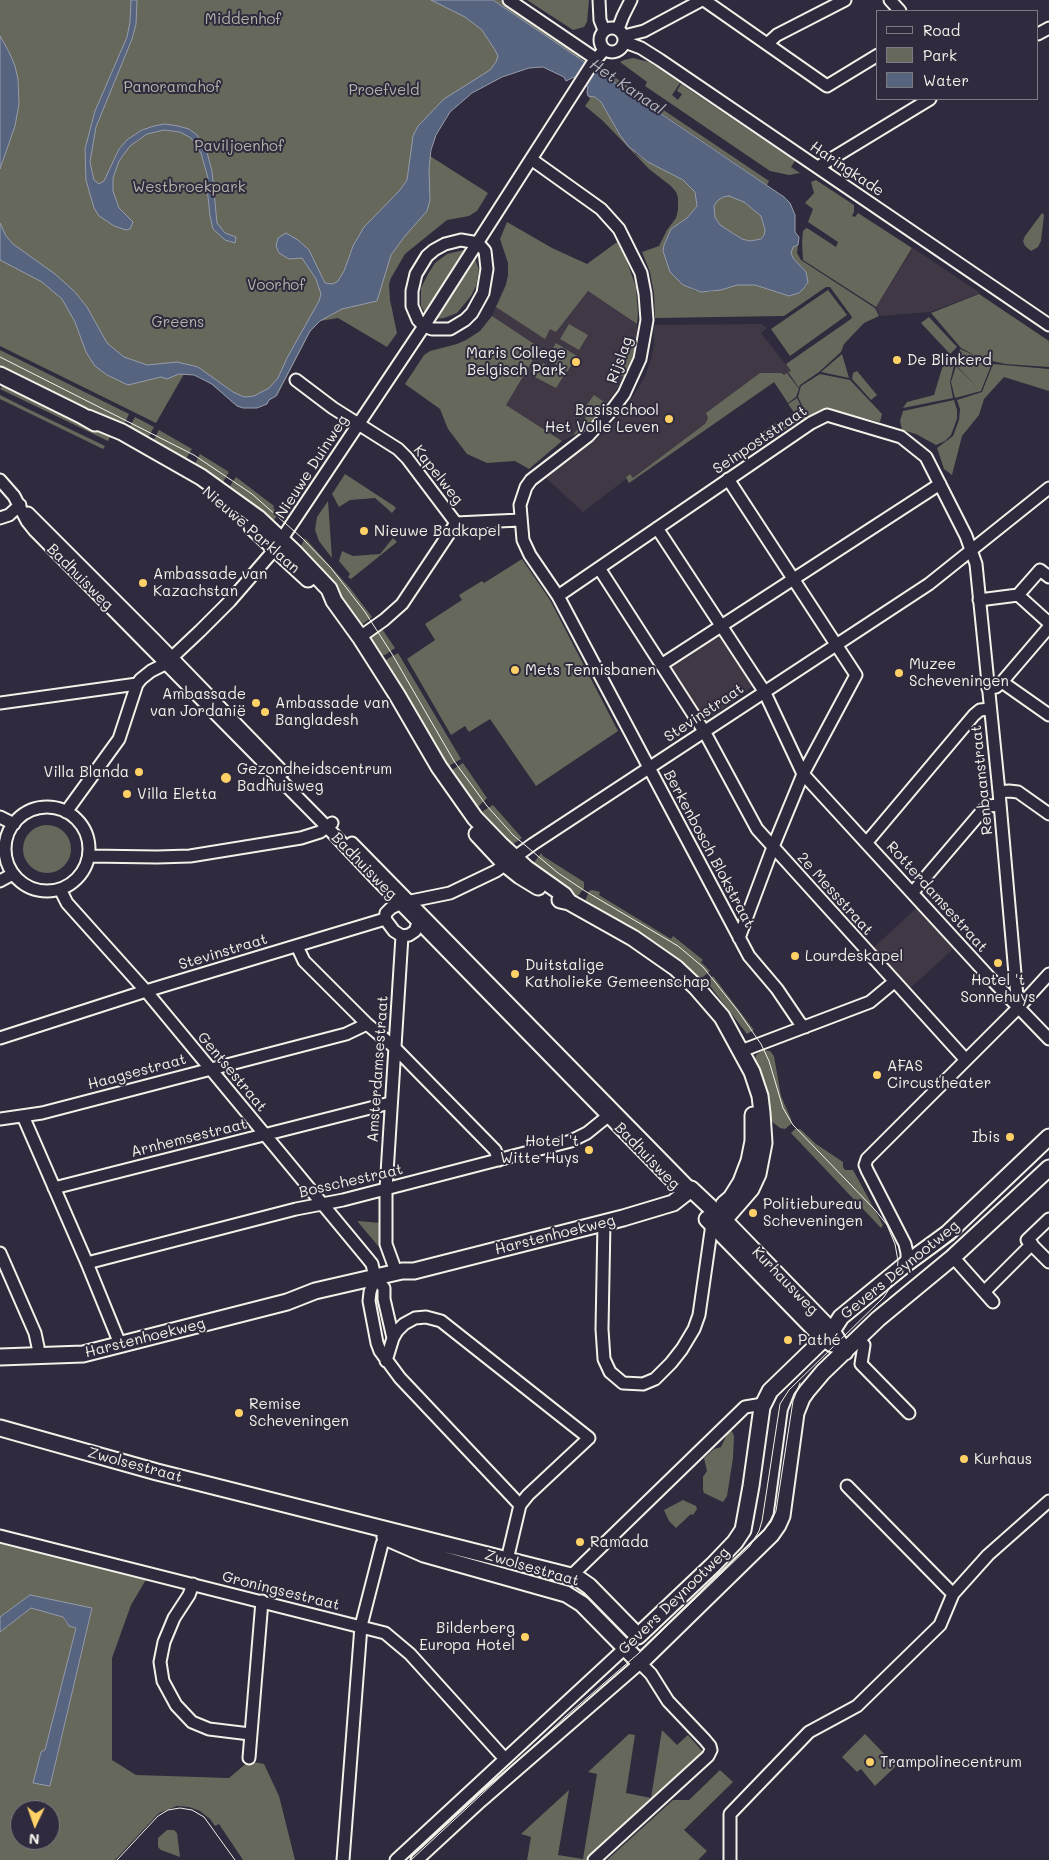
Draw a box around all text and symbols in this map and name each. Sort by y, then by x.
park label: Middenhof [205,10,281,28]
legend [876,10,1039,100]
text: Road [923,20,960,40]
text: Park [923,45,957,65]
water label: Het Kanaal [586,55,668,119]
text: Water [923,70,969,90]
park label: Panoramahof [123,78,221,96]
park label: Proefveld [348,81,420,99]
park label: Paviljoenhof [194,137,284,155]
street label: Haringkade [807,138,887,200]
park label: Westbroekpark [132,178,246,196]
park label: Voorhof [247,276,305,294]
park label: Greens [152,313,204,331]
street label: Rijslag [603,334,637,386]
place label: Maris College Belgisch Park [466,344,566,379]
place label: De Blinkerd [907,351,992,369]
marker: De Blinkerd [891,354,903,366]
marker: Maris College Belgisch Park [570,356,582,368]
place label: Basisschool Het Volle Leven [545,401,659,436]
street label: Seinpoststraat [710,402,810,478]
street label: Nieuwe Duinweg [272,412,352,522]
marker: Basisschool Het Volle Leven [663,413,675,425]
street label: Kapelweg [409,442,467,508]
street label: Nieuwe Parklaan [198,483,304,577]
place label: Nieuwe Badkapel [374,522,501,540]
marker: Nieuwe Badkapel [358,525,370,537]
street label: Badhuisweg [43,540,117,614]
place label: Ambassade van Kazachstan [153,565,267,600]
marker: Ambassade van Kazachstan [137,577,149,589]
place label: Muzee Scheveningen [909,655,1009,690]
place label: Mets Tennisbanen [525,661,656,679]
marker: Mets Tennisbanen [509,664,521,676]
marker: Muzee Scheveningen [893,667,905,679]
street label: Stevinstraat [661,680,747,746]
place label: Ambassade van Jordanië [150,685,246,720]
place label: Ambassade van Bangladesh [275,694,389,729]
marker: Ambassade van Jordanië [250,697,262,709]
marker: Ambassade van Bangladesh [259,706,271,718]
street label: Renbaanstraat [967,724,997,836]
place label: Gezondheidscentrum Badhuisweg [237,760,392,795]
place label: Villa Blanda [44,763,129,781]
marker: Villa Blanda [133,766,145,778]
street label: Berkenbosch Blokstraat [660,767,758,931]
marker: Gezondheidscentrum Badhuisweg [219,771,233,785]
place label: Villa Eletta [137,785,217,803]
marker: Villa Eletta [121,788,133,800]
street label: Badhuisweg [328,829,400,903]
street label: Rotterdamsestraat [883,838,991,956]
street label: 2e Messstraat [793,849,877,939]
street label: Stevinstraat [176,930,270,974]
place label: Lourdeskapel [805,947,903,965]
marker: Lourdeskapel [789,950,801,962]
place label: Duitstalige Katholieke Gemeenschap [525,956,709,991]
marker: Hotel 't Sonnehuys [992,957,1004,969]
marker: Duitstalige Katholieke Gemeenschap [509,968,521,980]
place label: Hotel 't Sonnehuys [960,971,1036,1006]
street label: Amsterdamsestraat [364,995,392,1143]
street label: Gentsestraat [193,1028,271,1116]
street label: Haagsestraat [86,1050,188,1094]
place label: AFAS Circustheater [887,1057,991,1092]
marker: AFAS Circustheater [871,1069,883,1081]
street label: Arnhemsestraat [129,1115,249,1161]
street label: Badhuisweg [611,1119,683,1193]
place label: Ibis [972,1128,1000,1146]
marker: Ibis [1004,1131,1016,1143]
place label: Hotel 't Witte Huys [500,1132,579,1167]
marker: Hotel 't Witte Huys [583,1144,595,1156]
street label: Bosschestraat [297,1160,405,1202]
place label: Politiebureau Scheveningen [763,1195,863,1230]
marker: Politiebureau Scheveningen [747,1207,759,1219]
street label: Harstenhoekweg [493,1211,617,1259]
street label: Gevers Deynootweg [837,1217,963,1323]
street label: Kurhausweg [748,1243,822,1319]
street label: Harstenhoekweg [83,1314,207,1362]
place label: Pathé [798,1331,841,1349]
marker: Pathé [782,1334,794,1346]
place label: Remise Scheveningen [249,1395,349,1430]
marker: Remise Scheveningen [233,1407,245,1419]
street label: Zwolsestraat [85,1444,185,1486]
place label: Kurhaus [974,1450,1032,1468]
marker: Kurhaus [958,1453,970,1465]
place label: Ramada [590,1533,649,1551]
marker: Ramada [574,1536,586,1548]
street label: Gevers Deynootweg [615,1543,733,1659]
street label: Zwolsestraat [483,1546,581,1590]
street label: Groningsestraat [220,1568,342,1614]
place label: Bilderberg Europa Hotel [419,1619,515,1654]
marker: Bilderberg Europa Hotel [519,1631,531,1643]
place label: Trampolinecentrum [880,1753,1022,1771]
marker: Trampolinecentrum [864,1756,876,1768]
north arrow [10,1800,60,1850]
text: N [28,1830,40,1849]

